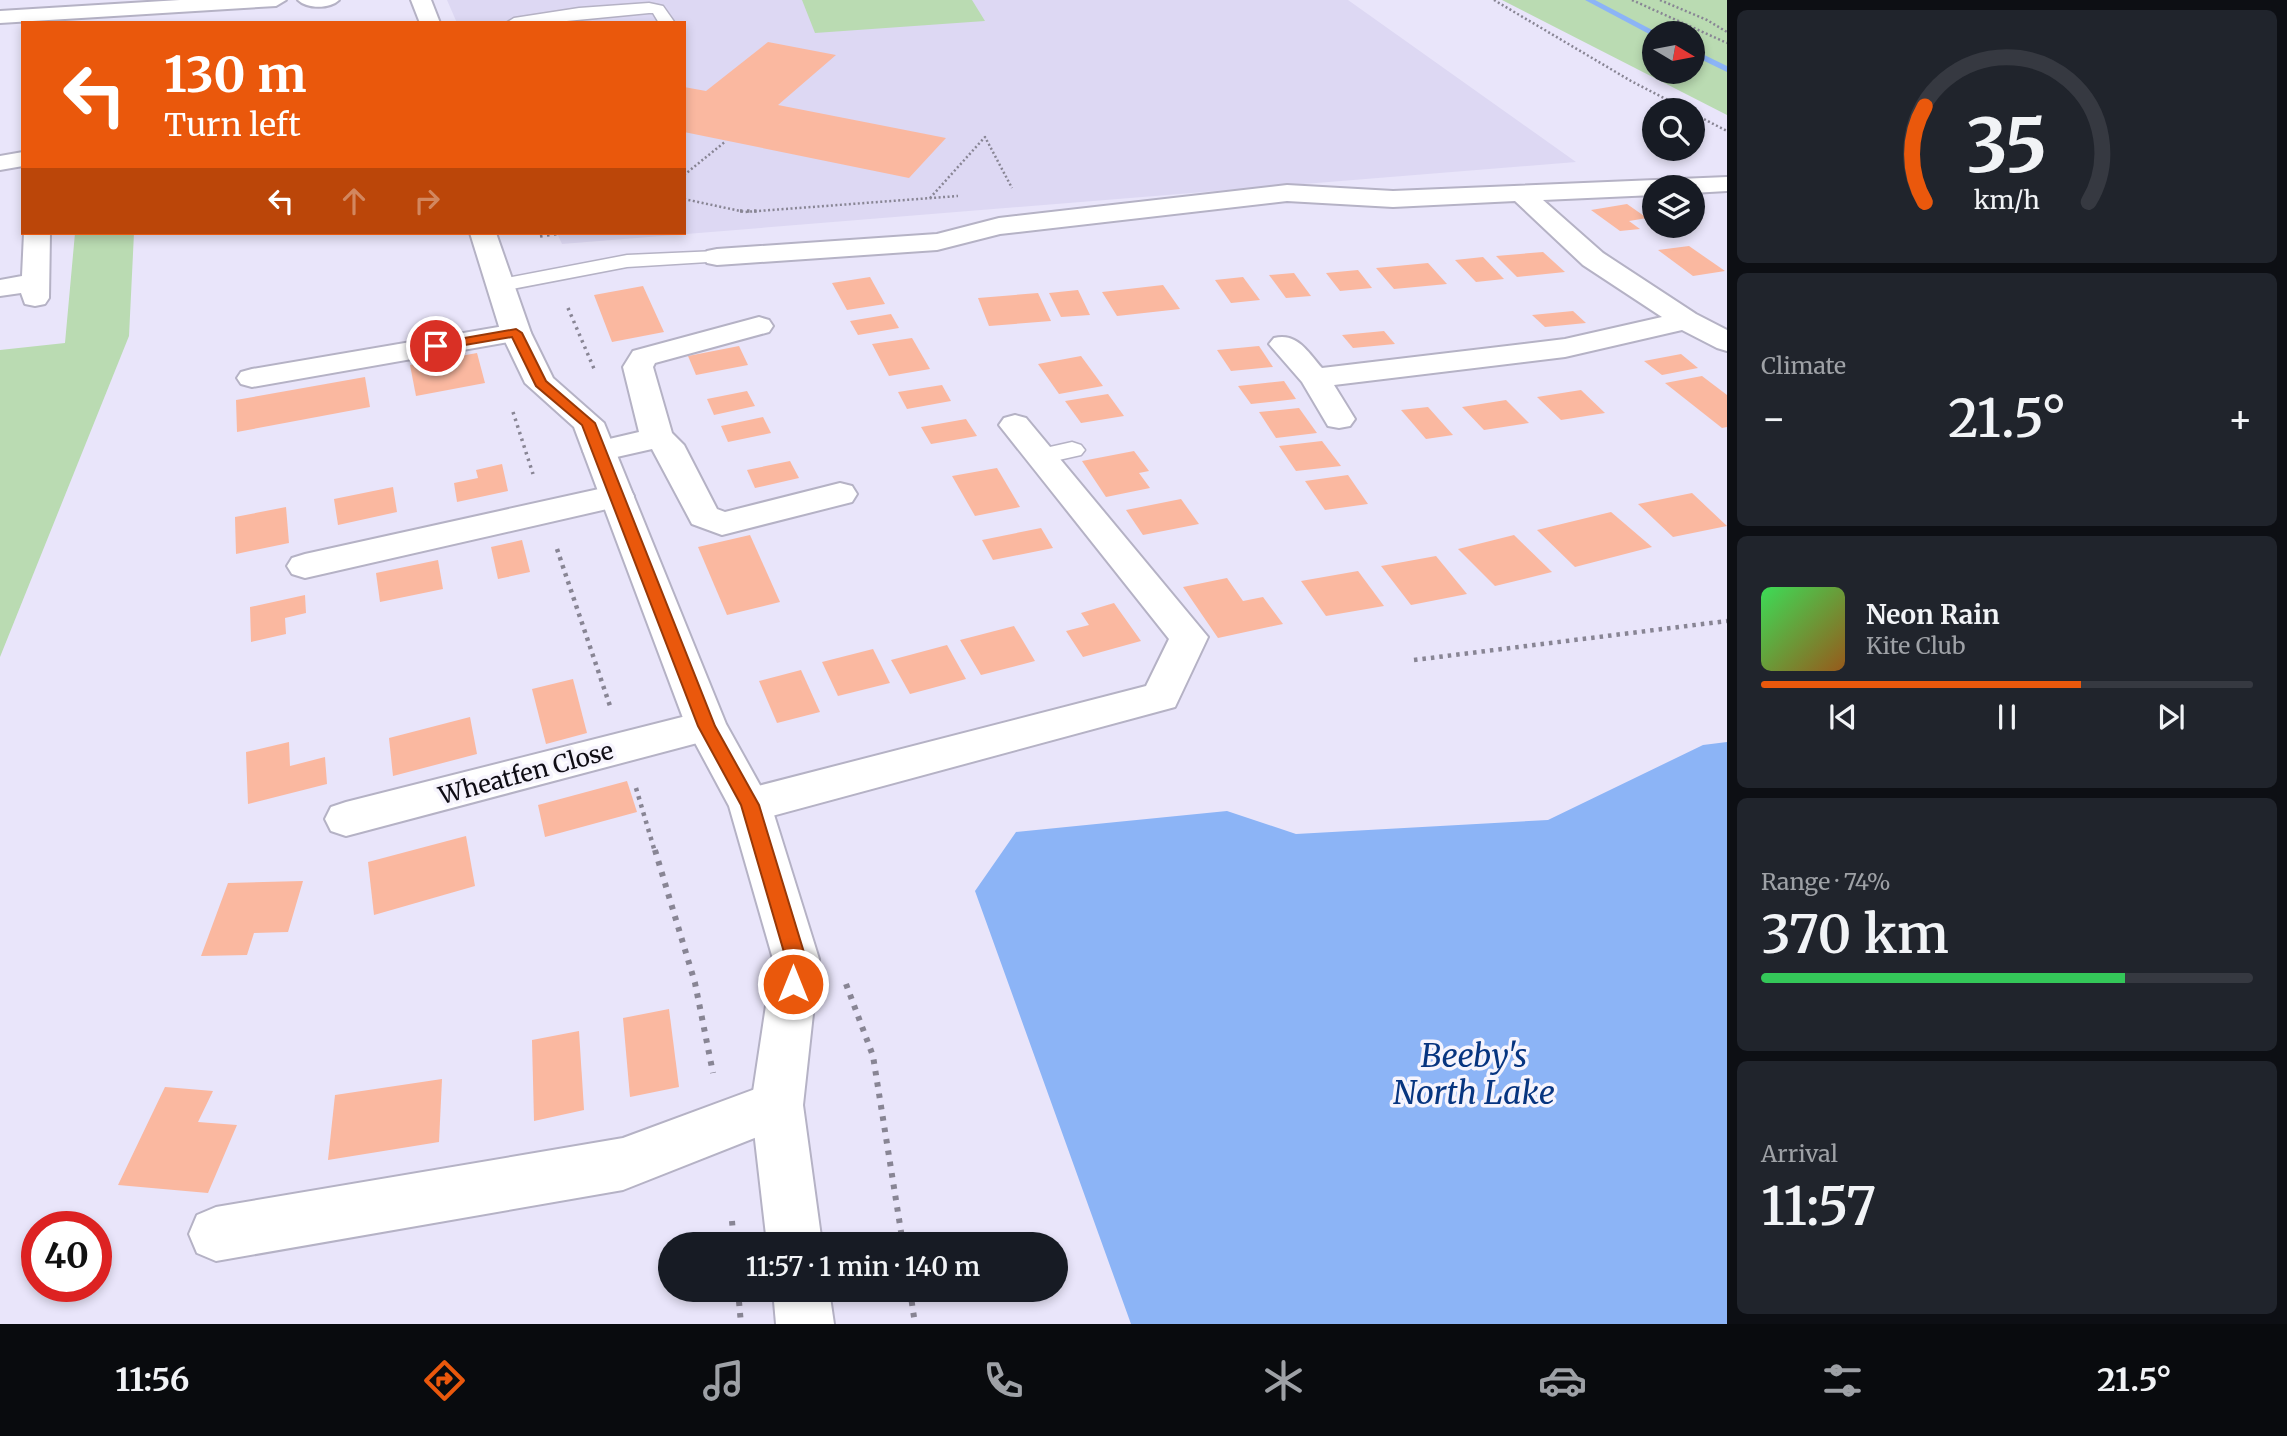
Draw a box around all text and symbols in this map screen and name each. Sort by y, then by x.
north arrow [1642,21,1704,84]
map controls [1642,21,1705,238]
text: 130 m [164,44,307,105]
icon: left [49,49,140,140]
button: search [1642,98,1705,161]
text: 35 [1967,101,2047,193]
text: Turn left [164,105,301,145]
button: layers [1642,175,1705,238]
icon: left [262,182,300,220]
icon: ahead [335,182,373,220]
icon: right [408,182,446,220]
text: km/h [1974,184,2040,216]
pin [406,316,466,376]
icon: arrive [417,327,455,365]
text: Climate [1761,351,1846,380]
text: 21.5° [1948,386,2066,451]
text: − [1761,395,1786,442]
text: + [2228,395,2253,442]
text: Neon Rain [1866,598,2000,631]
text: Kite Club [1866,631,1965,660]
icon: previous [1824,698,1862,736]
icon: pause [1988,698,2026,736]
icon: next [2152,698,2190,736]
street label: Wheatfen Close [434,735,617,811]
text: Range · 74% [1761,867,1891,896]
text: 370 km [1761,902,1949,967]
position arrow [756,947,830,1021]
water label: Beeby's North Lake [1393,1036,1555,1113]
text: Arrival [1761,1139,1838,1168]
text: 11:57 [1761,1174,1876,1239]
speed limit sign: 40 [21,1211,112,1302]
text: 11:57 · 1 min · 140 m [746,1250,980,1283]
icon: directions [420,1356,469,1405]
icon: music [699,1356,748,1405]
icon: phone [979,1356,1028,1405]
icon: climate [1259,1356,1308,1405]
icon: car [1538,1356,1587,1405]
icon: filters [1818,1356,1867,1405]
text: 11:56 [115,1360,189,1400]
text: 21.5° [2097,1360,2172,1400]

